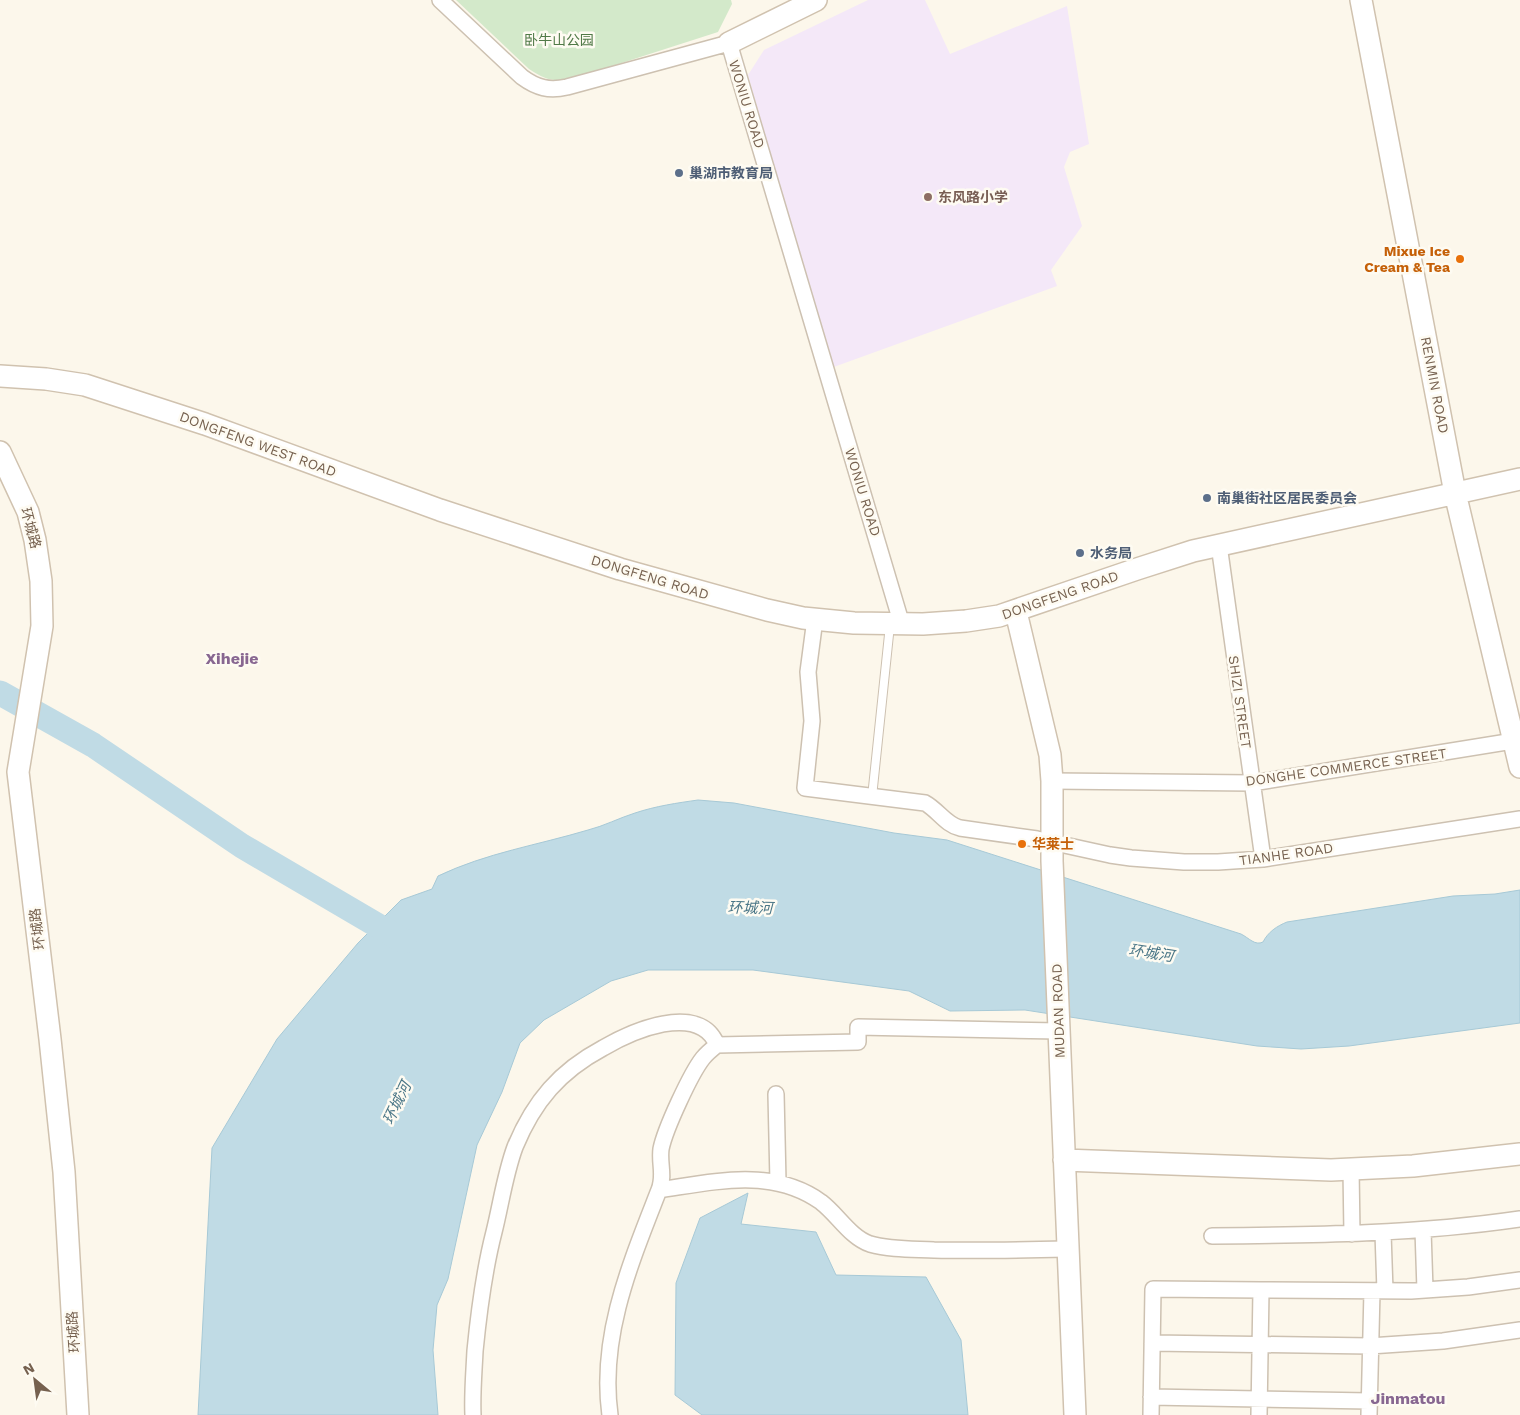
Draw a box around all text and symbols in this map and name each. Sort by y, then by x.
park label: 卧牛山公园 [524,32,594,48]
street label: WONIU ROAD [726,58,768,150]
place label: 巢湖市教育局 [689,165,773,181]
marker: 巢湖市教育局 [673,167,685,179]
place label: 东风路小学 [938,189,1008,205]
marker: 东风路小学 [922,191,934,203]
place label: Mixue Ice Cream & Tea [1364,243,1451,275]
marker: Mixue Ice Cream & Tea [1454,253,1466,265]
street label: RENMIN ROAD [1418,335,1452,435]
street label: DONGFENG WEST ROAD [177,408,339,480]
street label: WONIU ROAD [842,446,884,538]
place label: 南巢街社区居民委员会 [1217,490,1357,506]
marker: 南巢街社区居民委员会 [1201,492,1213,504]
street label: 环城路 [18,506,44,550]
place label: 水务局 [1090,545,1132,561]
marker: 水务局 [1074,547,1086,559]
street label: DONGFENG ROAD [589,551,711,603]
street label: DONGFENG ROAD [1000,568,1120,622]
district label: Xihejie [206,649,258,668]
street label: SHIZI STREET [1226,654,1255,750]
street label: DONGHE COMMERCE STREET [1244,745,1448,789]
place label: 华莱士 [1032,836,1074,852]
marker: 华莱士 [1016,838,1028,850]
street label: TIANHE ROAD [1238,839,1334,869]
water label: 环城河 [727,899,776,917]
street label: 环城路 [27,907,47,951]
water label: 环城河 [1127,941,1178,966]
street label: MUDAN ROAD [1048,963,1068,1059]
water label: 环城河 [379,1076,416,1127]
street label: 环城路 [64,1310,82,1354]
north arrow [10,1355,60,1405]
text: N [20,1359,37,1378]
district label: Jinmatou [1371,1389,1445,1408]

